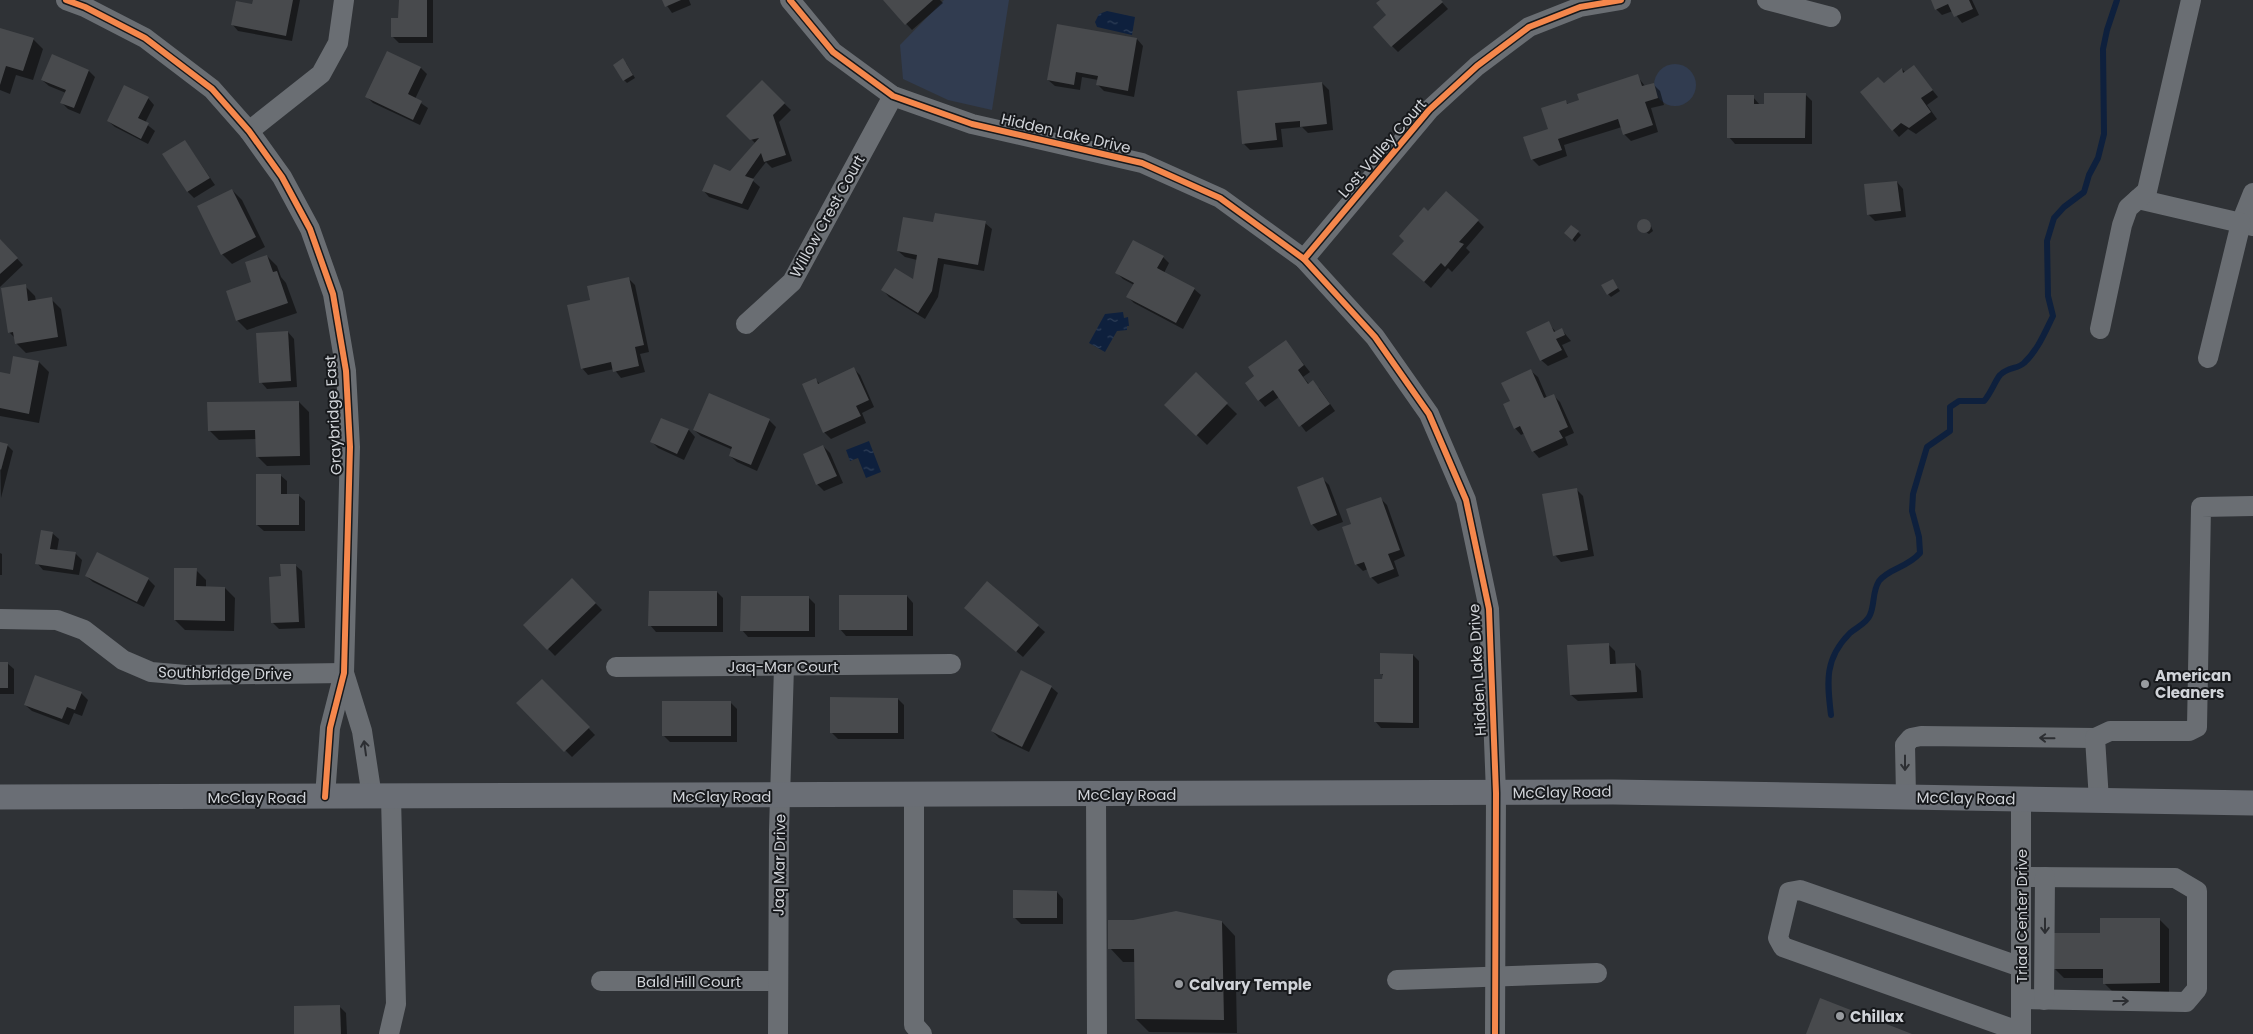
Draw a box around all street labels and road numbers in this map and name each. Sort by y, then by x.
street label: Lost Valley Court [1333,94,1431,202]
street label: Hidden Lake Drive [999,108,1133,158]
street label: Willow Crest Court [785,151,869,281]
street label: Graybridge East [319,355,347,475]
street label: Hidden Lake Drive [1463,603,1491,737]
street label: Jaq-Mar Court [728,656,839,677]
street label: Southbridge Drive [158,661,292,685]
street label: McClay Road [1512,781,1612,803]
street label: McClay Road [1078,784,1176,805]
street label: McClay Road [673,786,771,807]
street label: McClay Road [208,787,306,808]
street label: McClay Road [1916,787,2016,809]
street label: Jaq Mar Drive [768,814,790,916]
street label: Triad Center Drive [2011,849,2032,983]
street label: Bald Hill Court [637,971,741,992]

